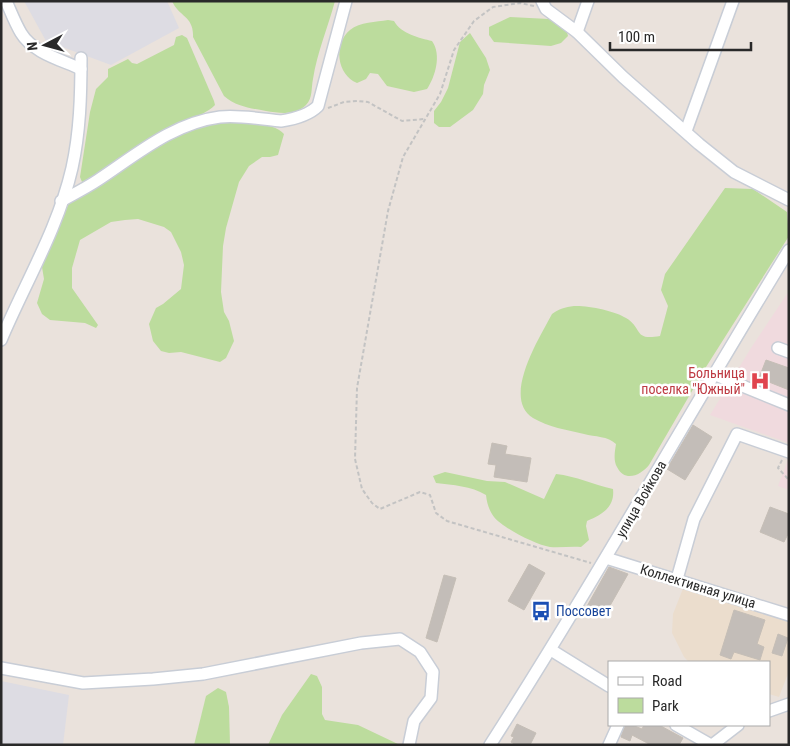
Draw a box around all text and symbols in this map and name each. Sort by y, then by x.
north arrow [20,20,70,70]
scale bar [610,20,751,52]
text: 100 m [618,28,655,46]
text: N [24,41,40,51]
place label: Больница поселка "Южный" [641,365,745,397]
hospital icon: Больница поселка "Южный" [749,370,771,392]
street label: улица Войкова [613,458,669,540]
street label: Коллективная улица [638,561,758,611]
bus stop icon: Поссовет [530,600,552,622]
place label: Поссовет [556,603,611,619]
legend [608,661,770,726]
text: Road [652,672,682,690]
text: Park [652,697,679,715]

